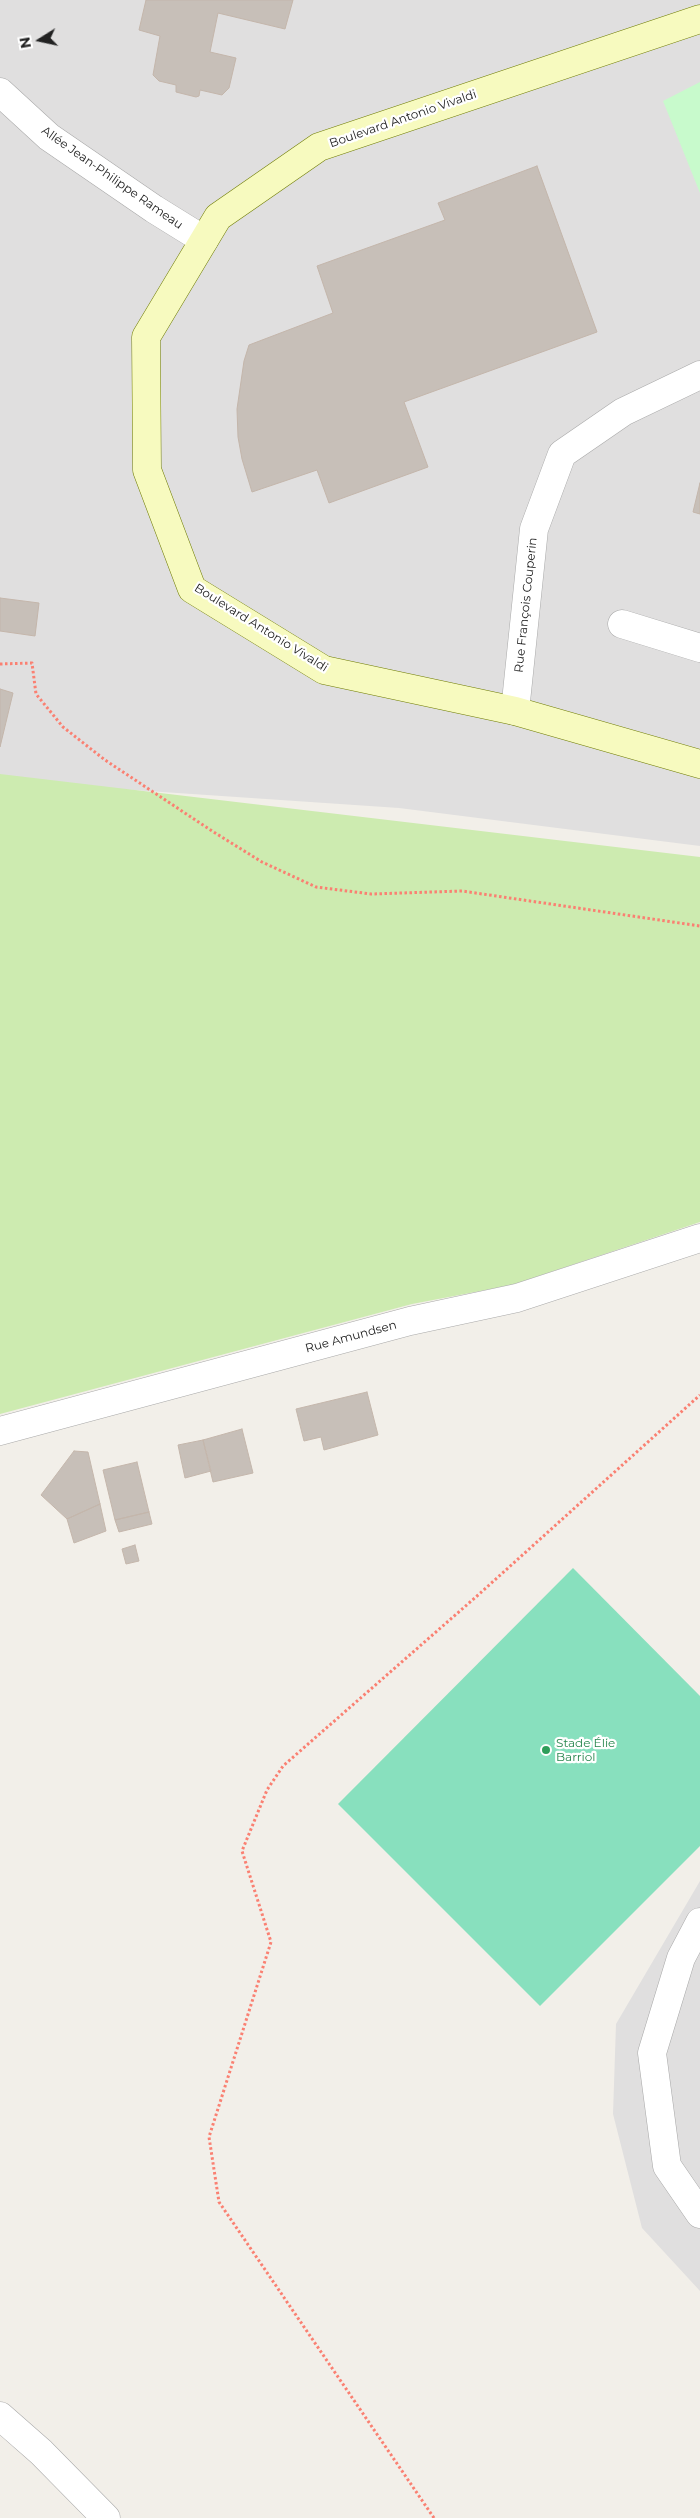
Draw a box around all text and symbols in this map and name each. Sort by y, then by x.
north arrow [15,15,65,65]
text: N [15,35,35,50]
street label: Boulevard Antonio Vivaldi [328,87,478,151]
street label: Allée Jean-Philippe Rameau [39,124,185,232]
street label: Rue François Couperin [512,537,540,673]
street label: Boulevard Antonio Vivaldi [192,581,330,675]
street label: Rue Amundsen [304,1318,398,1356]
place label: Stade Élie Barriol [556,1736,615,1764]
marker: Stade Élie Barriol [540,1744,552,1756]

